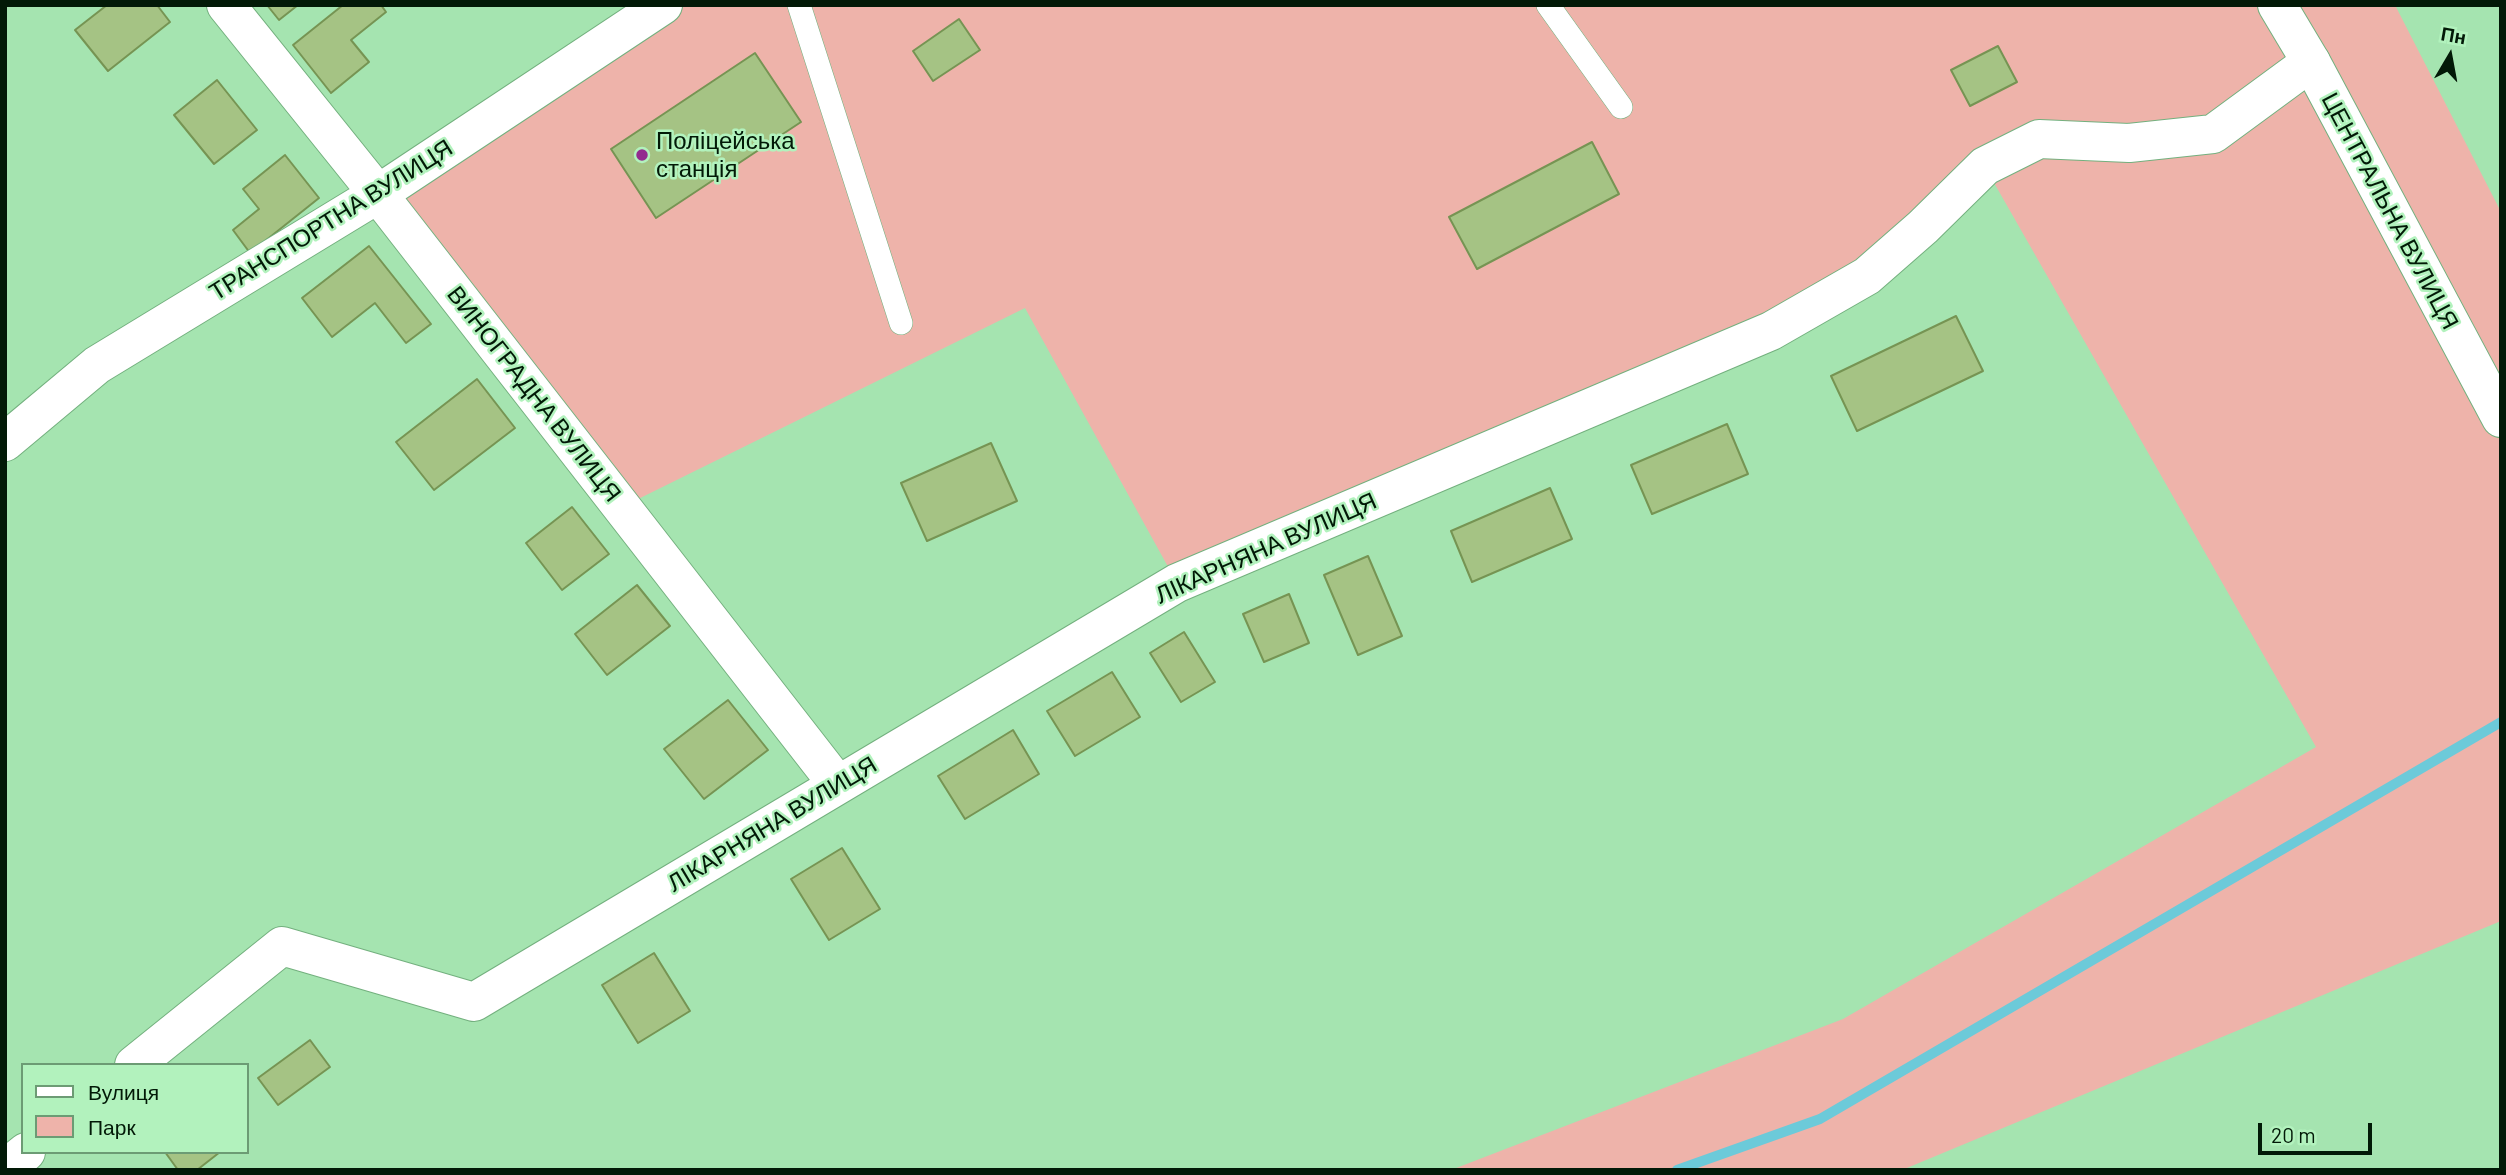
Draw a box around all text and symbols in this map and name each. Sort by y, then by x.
north arrow [2415,21,2485,91]
text: Пн [2439,21,2468,48]
street label: ЦЕНТРАЛЬНА ВУЛИЦЯ [2315,88,2465,334]
place label: Поліцейська станція [656,127,795,183]
street label: ТРАНСПОРТНА ВУЛИЦЯ [204,133,458,307]
marker: Поліцейська станція [634,147,650,163]
street label: ВИНОГРАДНА ВУЛИЦЯ [441,280,627,508]
street label: ЛІКАРНЯНА ВУЛИЦЯ [1151,486,1381,610]
street label: ЛІКАРНЯНА ВУЛИЦЯ [662,750,882,898]
legend [21,1063,248,1154]
text: Вулиця [88,1079,159,1104]
scale bar [2261,1108,2375,1152]
text: Парк [88,1114,136,1139]
text: 20 m [2271,1122,2316,1147]

